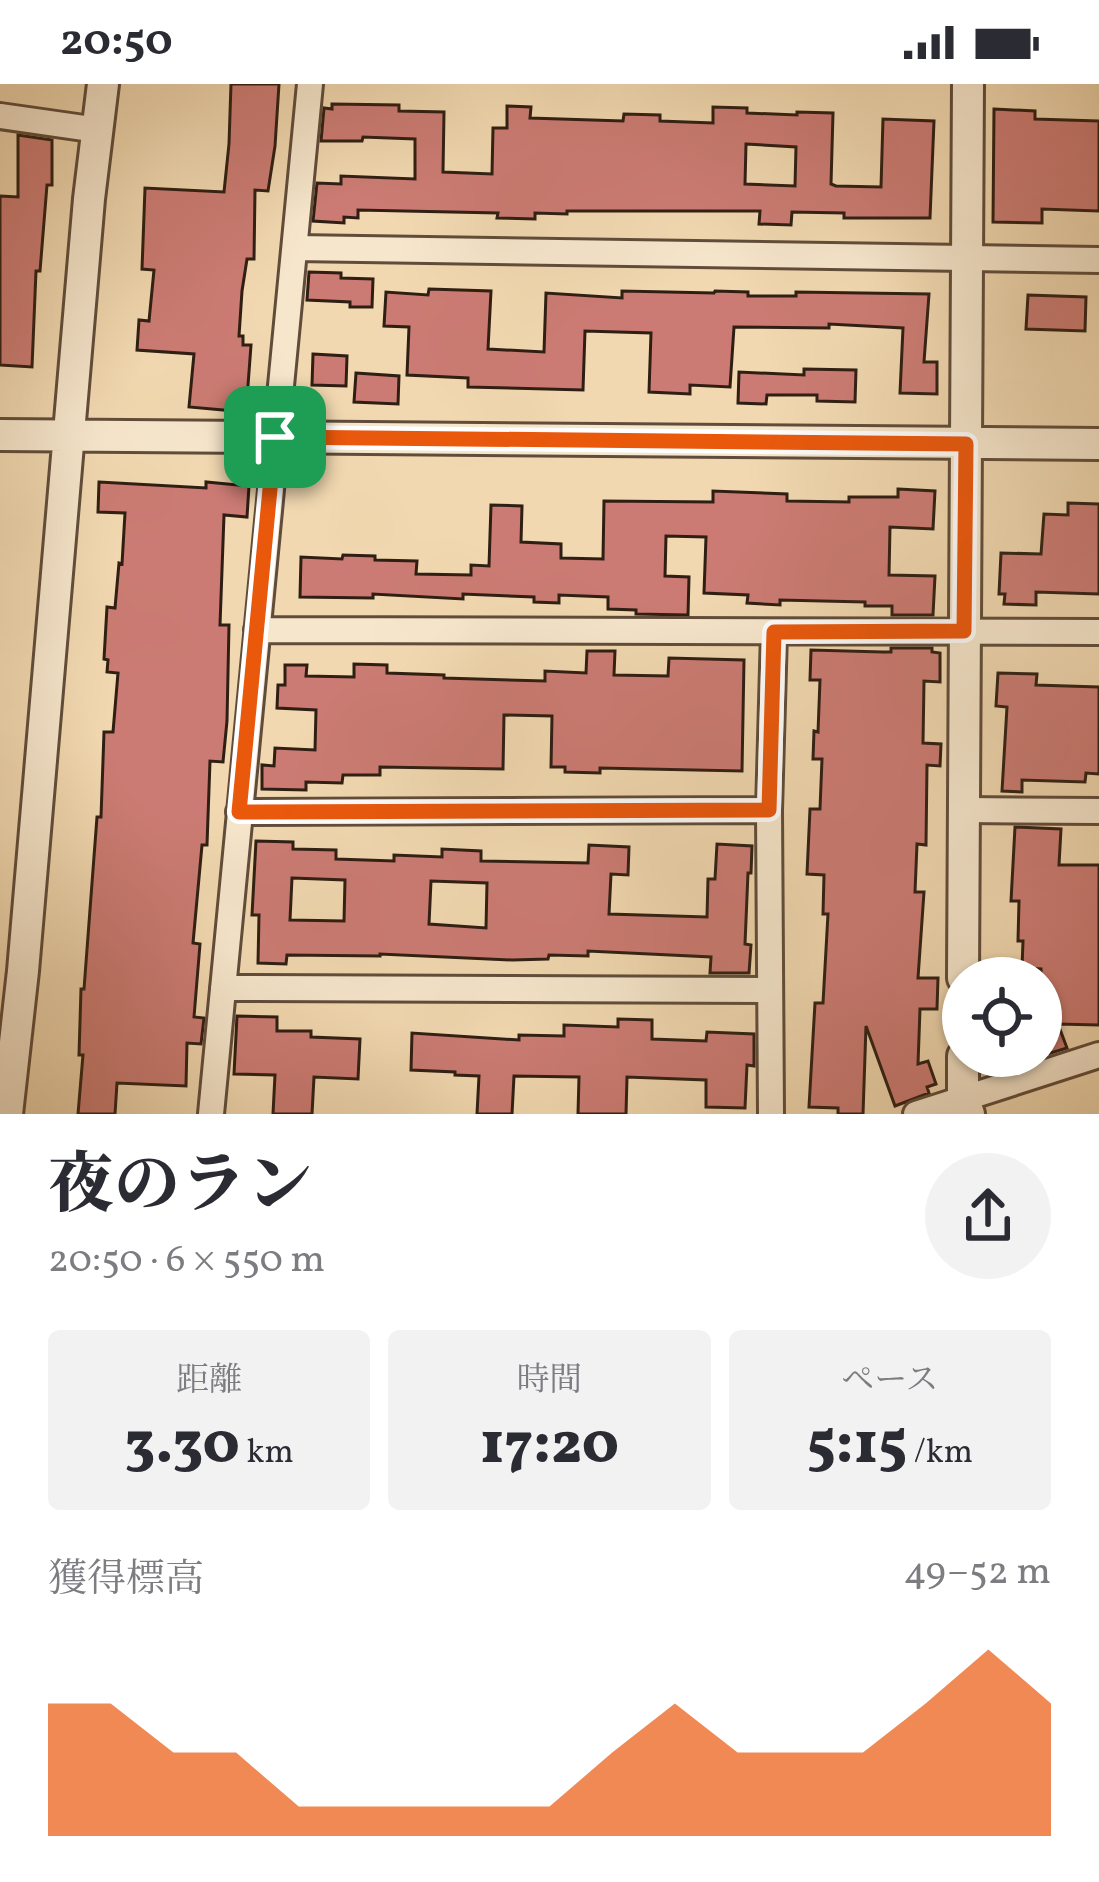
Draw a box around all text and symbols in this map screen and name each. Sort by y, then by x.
text: 20:50 [60,11,173,74]
pin [224,386,326,488]
icon: arrive [242,404,308,470]
map controls [942,957,1062,1077]
button: locate [942,957,1062,1077]
text: 夜のラン [48,1143,312,1235]
button: share [925,1153,1051,1279]
text: 20:50 · 6 × 550 m [48,1234,325,1288]
text: 距離 [176,1359,242,1405]
text: 時間 [516,1359,582,1405]
text: ペース [841,1359,939,1405]
text: 3.30 [125,1405,240,1488]
text: 17:20 [480,1405,619,1488]
text: 5:15 [807,1405,907,1488]
text: km [240,1431,294,1477]
text: /km [907,1431,973,1477]
text: 49–52 m [903,1546,1051,1600]
text: 獲得標高 [48,1554,204,1608]

